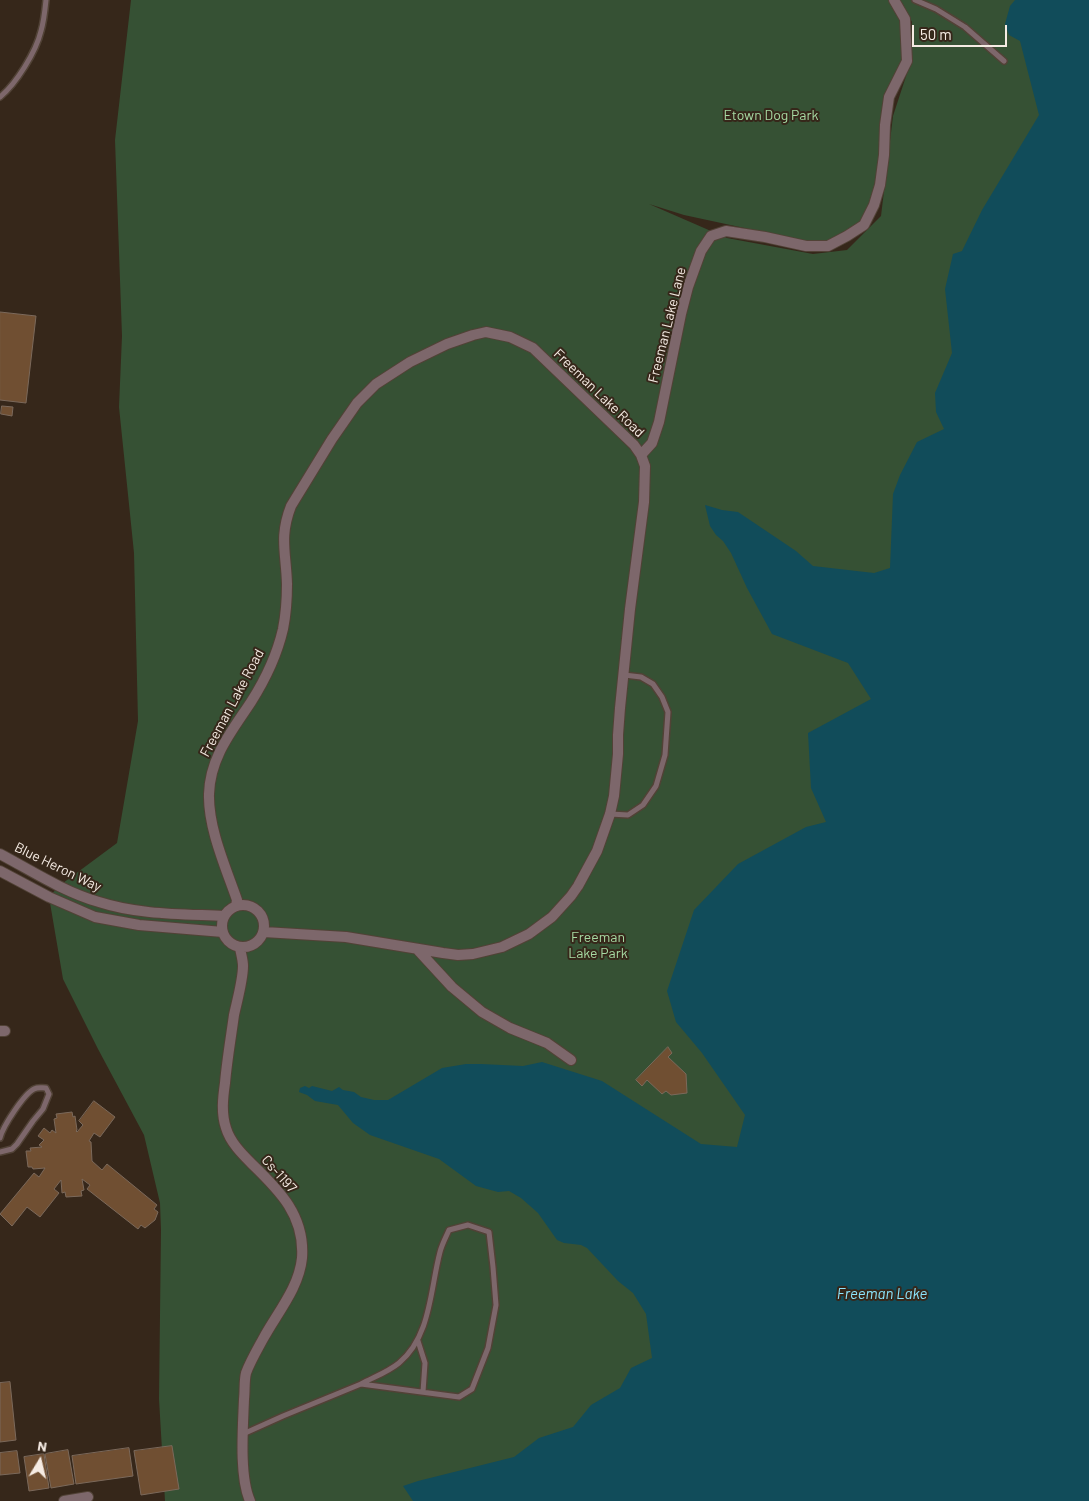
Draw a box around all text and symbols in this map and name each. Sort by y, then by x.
scale bar [914,15,1009,47]
text: 50 m [920,25,952,43]
park label: Etown Dog Park [723,107,819,123]
street label: Freeman Lake Lane [644,265,690,385]
street label: Freeman Lake Road [550,345,648,441]
street label: Freeman Lake Road [196,646,268,760]
street label: Blue Heron Way [12,839,104,895]
park label: Freeman Lake Park [568,929,628,962]
street label: Cs-1197 [258,1152,300,1196]
water label: Freeman Lake [837,1285,927,1303]
north arrow [15,1436,65,1486]
text: N [36,1437,48,1455]

